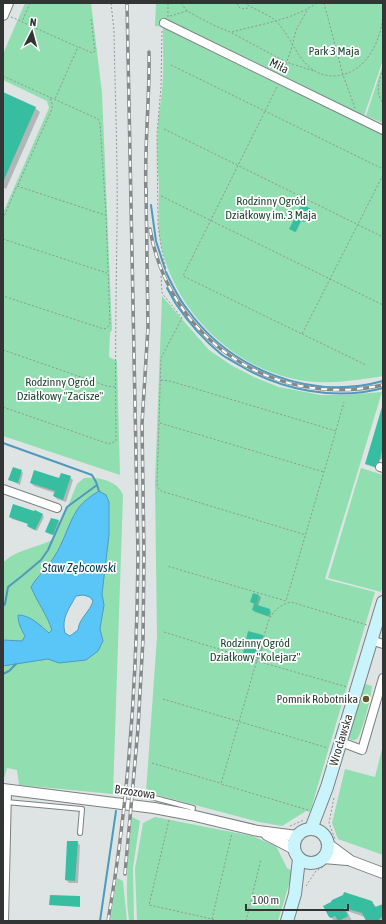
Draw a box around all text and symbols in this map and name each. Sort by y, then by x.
north arrow [12,12,52,52]
text: N [29,16,37,28]
park label: Park 3 Maja [309,44,359,58]
street label: Miła [267,55,291,77]
park label: Rodzinny Ogród Działkowy im. 3 Maja [225,194,317,222]
park label: Rodzinny Ogród Działkowy "Zacisze" [17,375,103,403]
water label: Staw Zębcowski [41,560,116,575]
park label: Rodzinny Ogród Działkowy "Kolejarz" [210,636,300,664]
place label: Pomnik Robotnika [277,692,358,706]
marker: Pomnik Robotnika [361,694,371,704]
street label: Wrocławska [327,712,355,768]
street label: Brzozowa [114,782,156,802]
scale bar [246,886,348,912]
text: 100 m [252,893,279,907]

